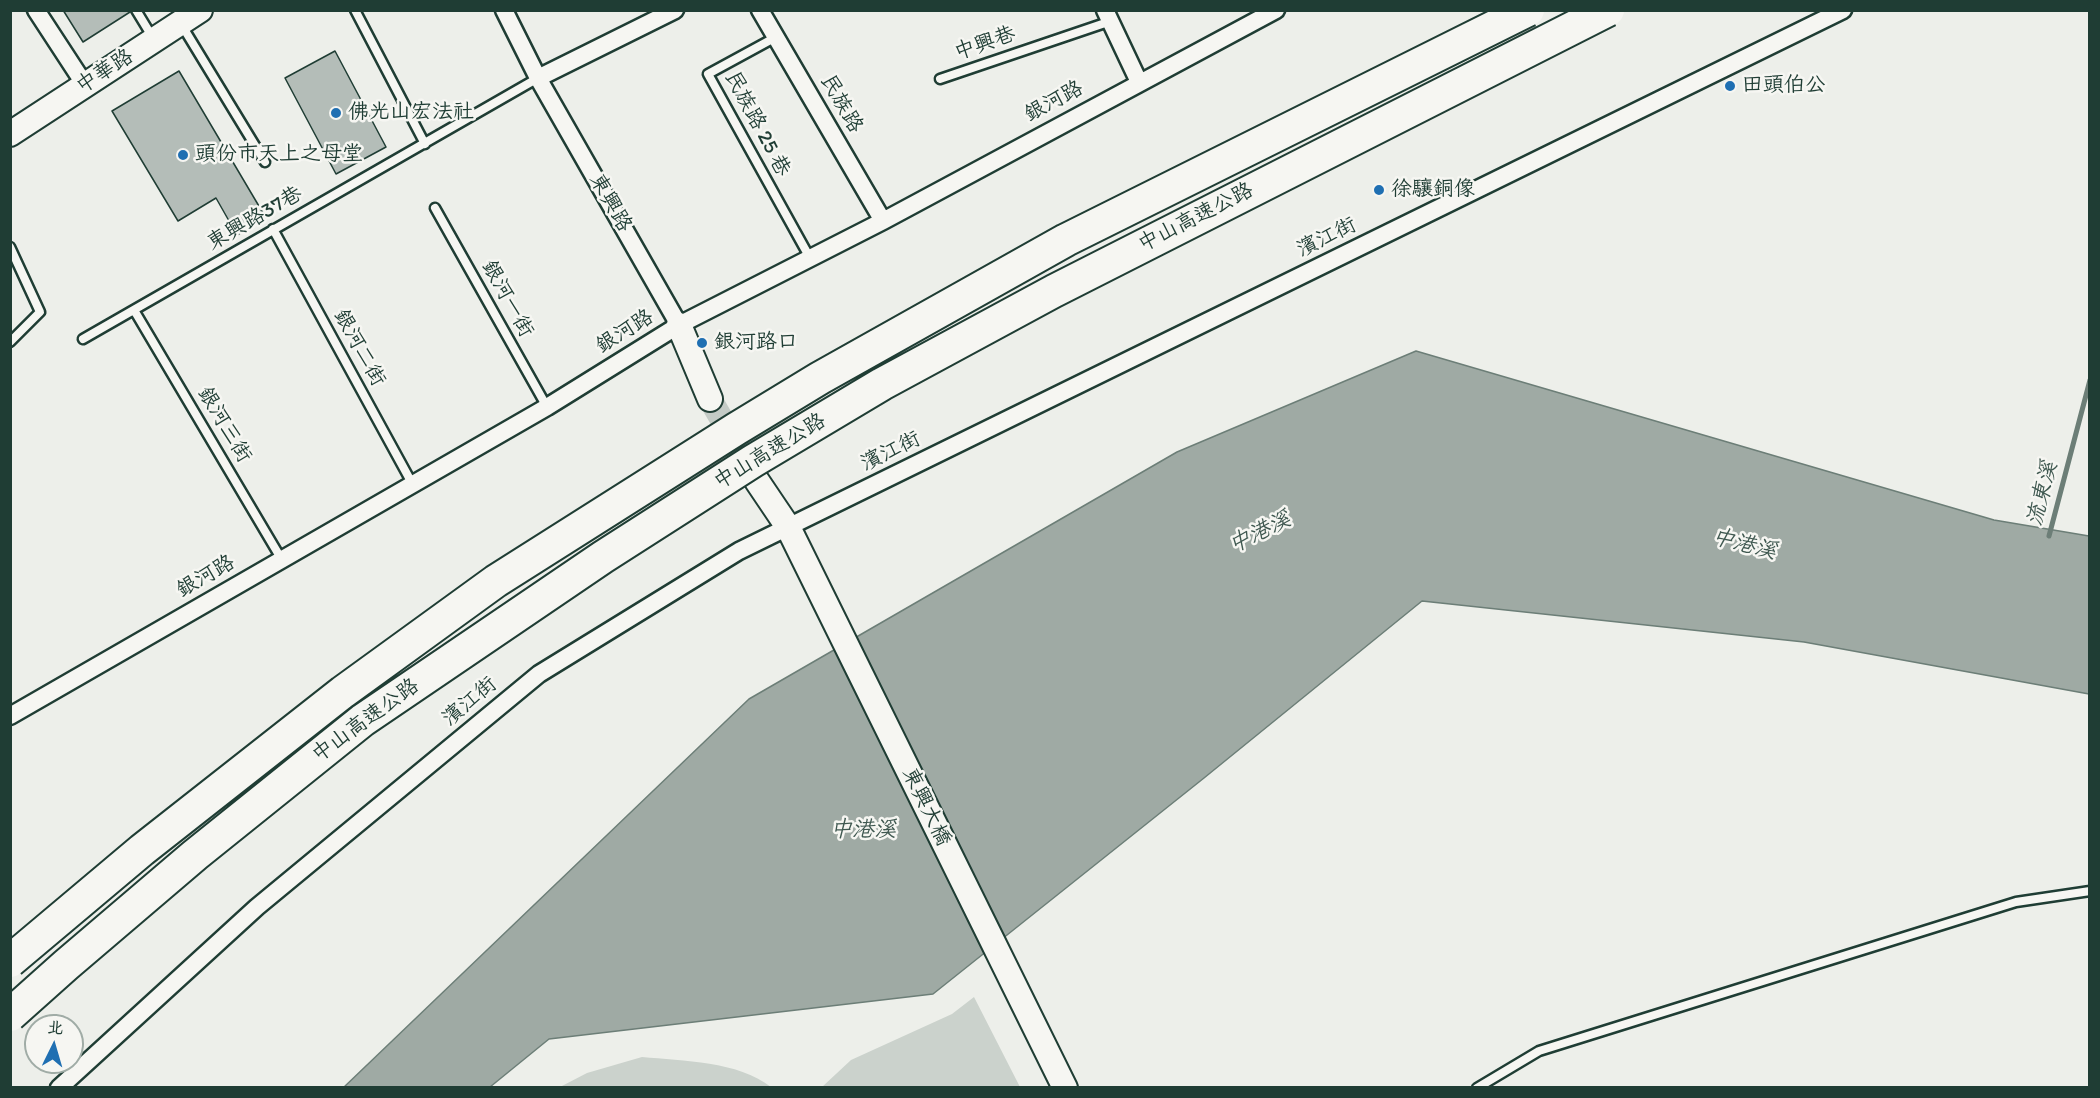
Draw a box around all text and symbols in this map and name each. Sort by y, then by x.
street label: 中興巷 [951,22,1019,66]
street label: 中華路 [72,44,138,100]
street label: 民族路 25 巷 [719,67,795,181]
street label: 民族路 [814,70,868,138]
place label: 田頭伯公 [1742,73,1826,99]
street label: 銀河路 [1020,76,1088,128]
marker: 田頭伯公 [1723,79,1737,93]
place label: 佛光山宏法社 [348,100,474,126]
marker: 佛光山宏法社 [329,106,343,120]
place label: 頭份市天上之母堂 [195,142,363,168]
marker: 頭份市天上之母堂 [176,148,190,162]
street label: 東興路 [583,169,637,237]
place label: 徐驤銅像 [1391,177,1475,203]
street label: 中山高速公路 [1134,178,1258,258]
street label: 東興路37巷 [203,182,307,256]
marker: 徐驤銅像 [1372,183,1386,197]
street label: 濱江街 [1293,213,1361,263]
street label: 銀河一街 [476,256,538,342]
street label: 銀河二街 [328,305,390,391]
street label: 銀河路 [592,305,658,359]
place label: 銀河路口 [714,330,798,356]
marker: 銀河路口 [695,336,709,350]
street label: 銀河三街 [192,383,256,467]
street label: 中山高速公路 [710,409,830,495]
street label: 濱江街 [857,427,925,477]
water label: 流東溪 [2022,459,2064,529]
water label: 中港溪 [1225,507,1295,559]
water label: 中港溪 [1709,524,1779,566]
street label: 銀河路 [172,550,240,604]
street label: 濱江街 [438,672,502,732]
street label: 中山高速公路 [308,674,424,768]
street label: 東興大橋 [896,764,956,850]
water label: 中港溪 [830,817,896,843]
north arrow [24,1014,84,1074]
text: 北 [47,1017,64,1038]

